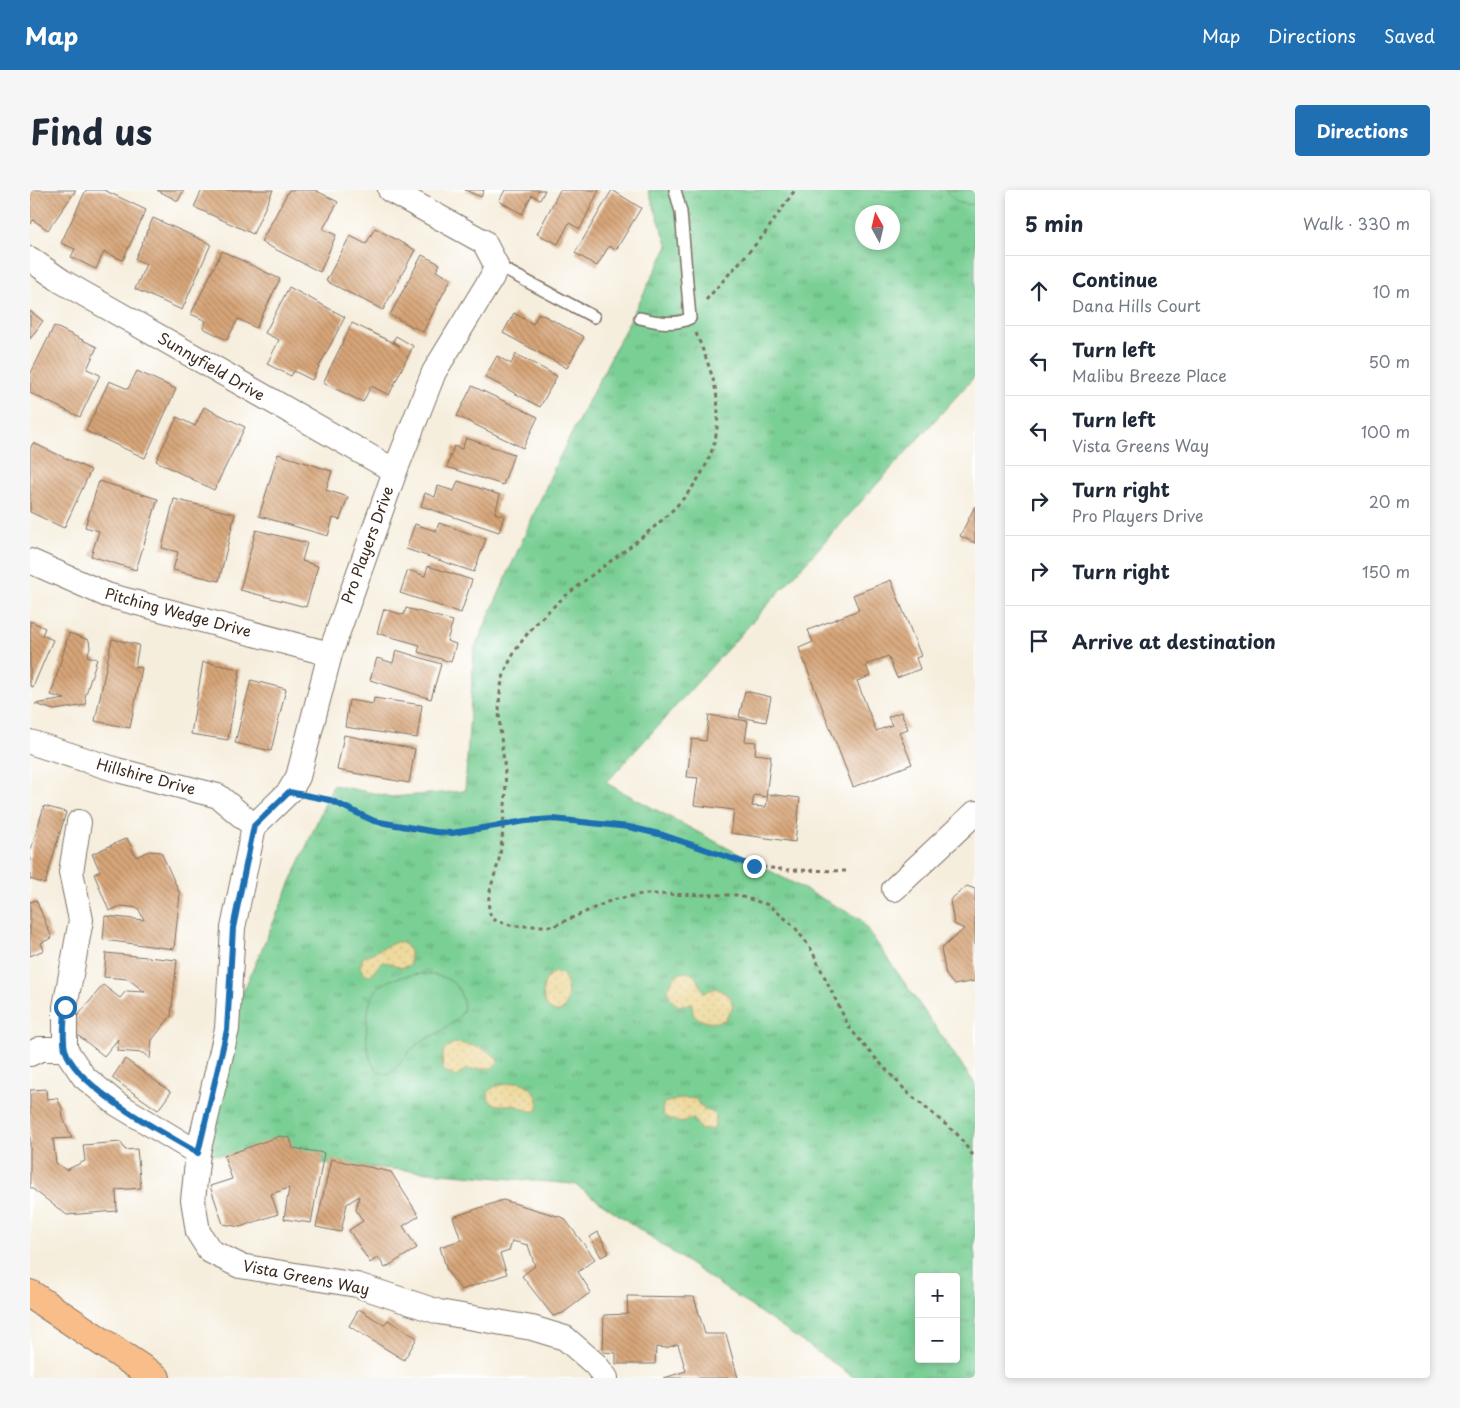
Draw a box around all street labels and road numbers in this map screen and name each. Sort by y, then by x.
street label: Sunnyfield Drive [154,326,270,406]
street label: Pro Players Drive [335,483,398,606]
street label: Pitching Wedge Drive [103,581,254,642]
street label: Hillshire Drive [94,751,198,800]
street label: Vista Greens Way [241,1253,372,1300]

